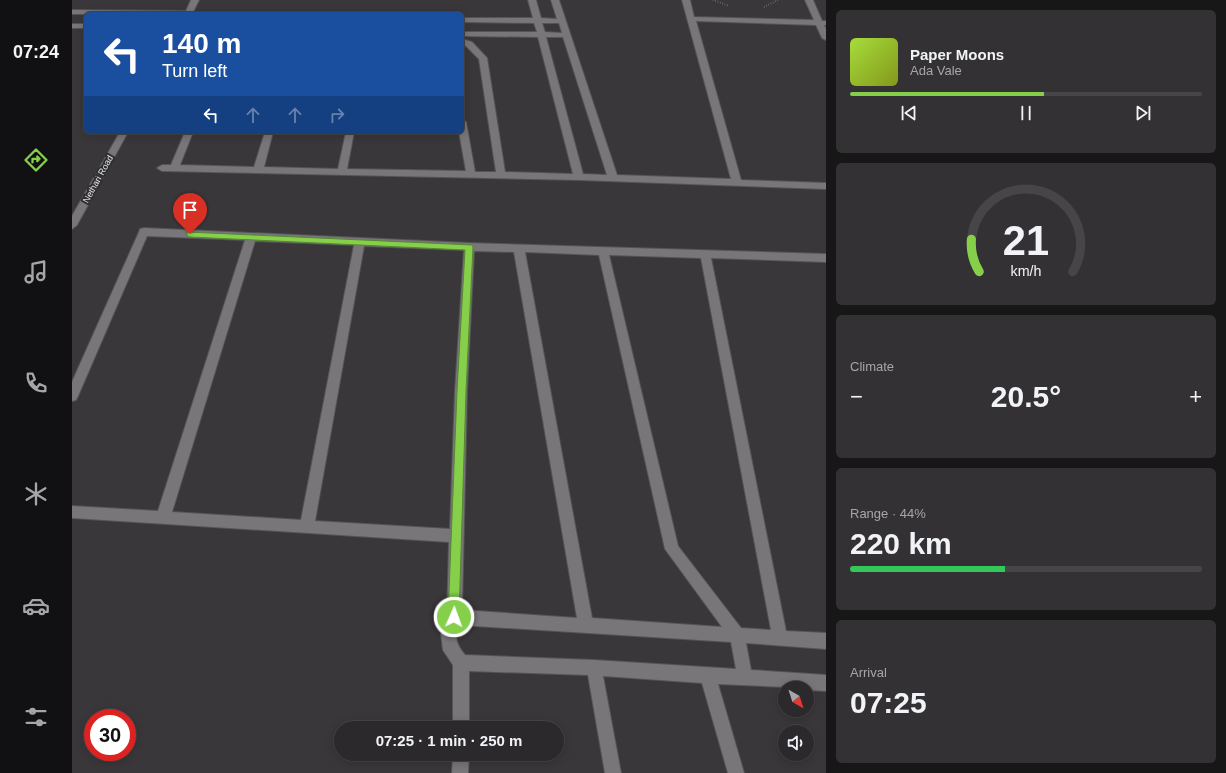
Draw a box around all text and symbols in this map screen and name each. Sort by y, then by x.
icon: left [96,28,148,80]
text: 140 m [162,28,241,59]
text: 07:24 [13,42,59,62]
text: Paper Moons [910,46,1004,63]
text: Turn left [162,61,227,81]
text: Ada Vale [910,63,962,78]
icon: previous [898,102,920,124]
icon: pause [1015,102,1037,124]
icon: next [1132,102,1154,124]
icon: left [200,104,222,126]
icon: ahead [242,104,264,126]
icon: ahead [284,104,306,126]
icon: right [326,104,348,126]
icon: directions [22,146,50,174]
street label: Nethari Road [81,153,115,205]
pin [173,193,207,234]
icon: arrive [179,199,201,221]
text: 21 [1003,217,1049,264]
icon: music [22,258,50,286]
text: km/h [1011,262,1042,278]
text: Climate [850,359,894,374]
icon: phone [22,369,50,397]
text: 20.5° [991,380,1061,413]
text: − [850,384,863,409]
text: + [1189,384,1202,409]
icon: climate [22,480,50,508]
text: Range · 44% [850,506,926,521]
text: 220 km [850,527,952,560]
icon: car [22,592,50,620]
position arrow [433,596,475,638]
text: Arrival [850,665,887,680]
north arrow [778,681,814,717]
map controls [778,681,814,761]
text: 07:25 [850,686,927,719]
icon: filters [22,703,50,731]
speed limit sign: 30 [84,709,136,761]
button: sound [778,725,814,761]
text: 07:25 · 1 min · 250 m [376,732,522,749]

